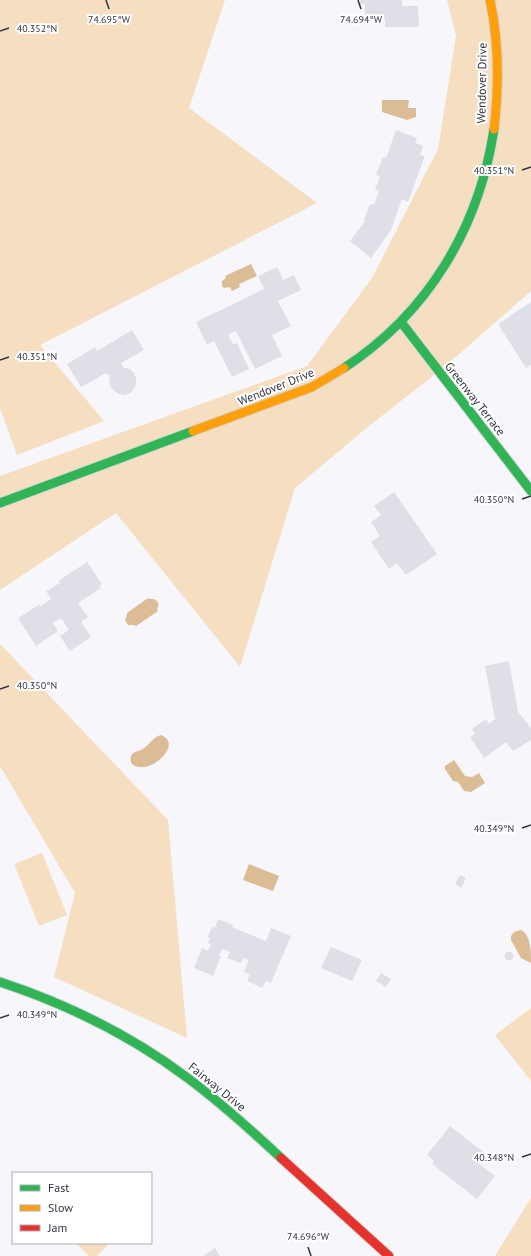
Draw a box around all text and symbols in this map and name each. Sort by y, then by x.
text: 74.695°W [88,13,131,26]
text: 74.694°W [340,13,383,26]
text: 40.352°N [17,22,57,35]
street label: Wendover Drive [473,42,490,123]
text: 40.351°N [474,164,514,177]
text: 40.351°N [17,350,57,363]
street label: Greenway Terrace [442,359,509,439]
street label: Wendover Drive [236,364,316,409]
text: 40.350°N [474,493,514,506]
text: 40.350°N [17,679,57,692]
text: 40.349°N [474,822,514,835]
text: 40.349°N [17,1008,57,1021]
street label: Fairway Drive [186,1059,249,1114]
text: 40.348°N [474,1151,514,1164]
legend [12,1172,152,1244]
text: Fast [48,1180,69,1195]
text: Slow [48,1200,73,1215]
text: Jam [47,1220,67,1235]
text: 74.696°W [287,1230,330,1243]

